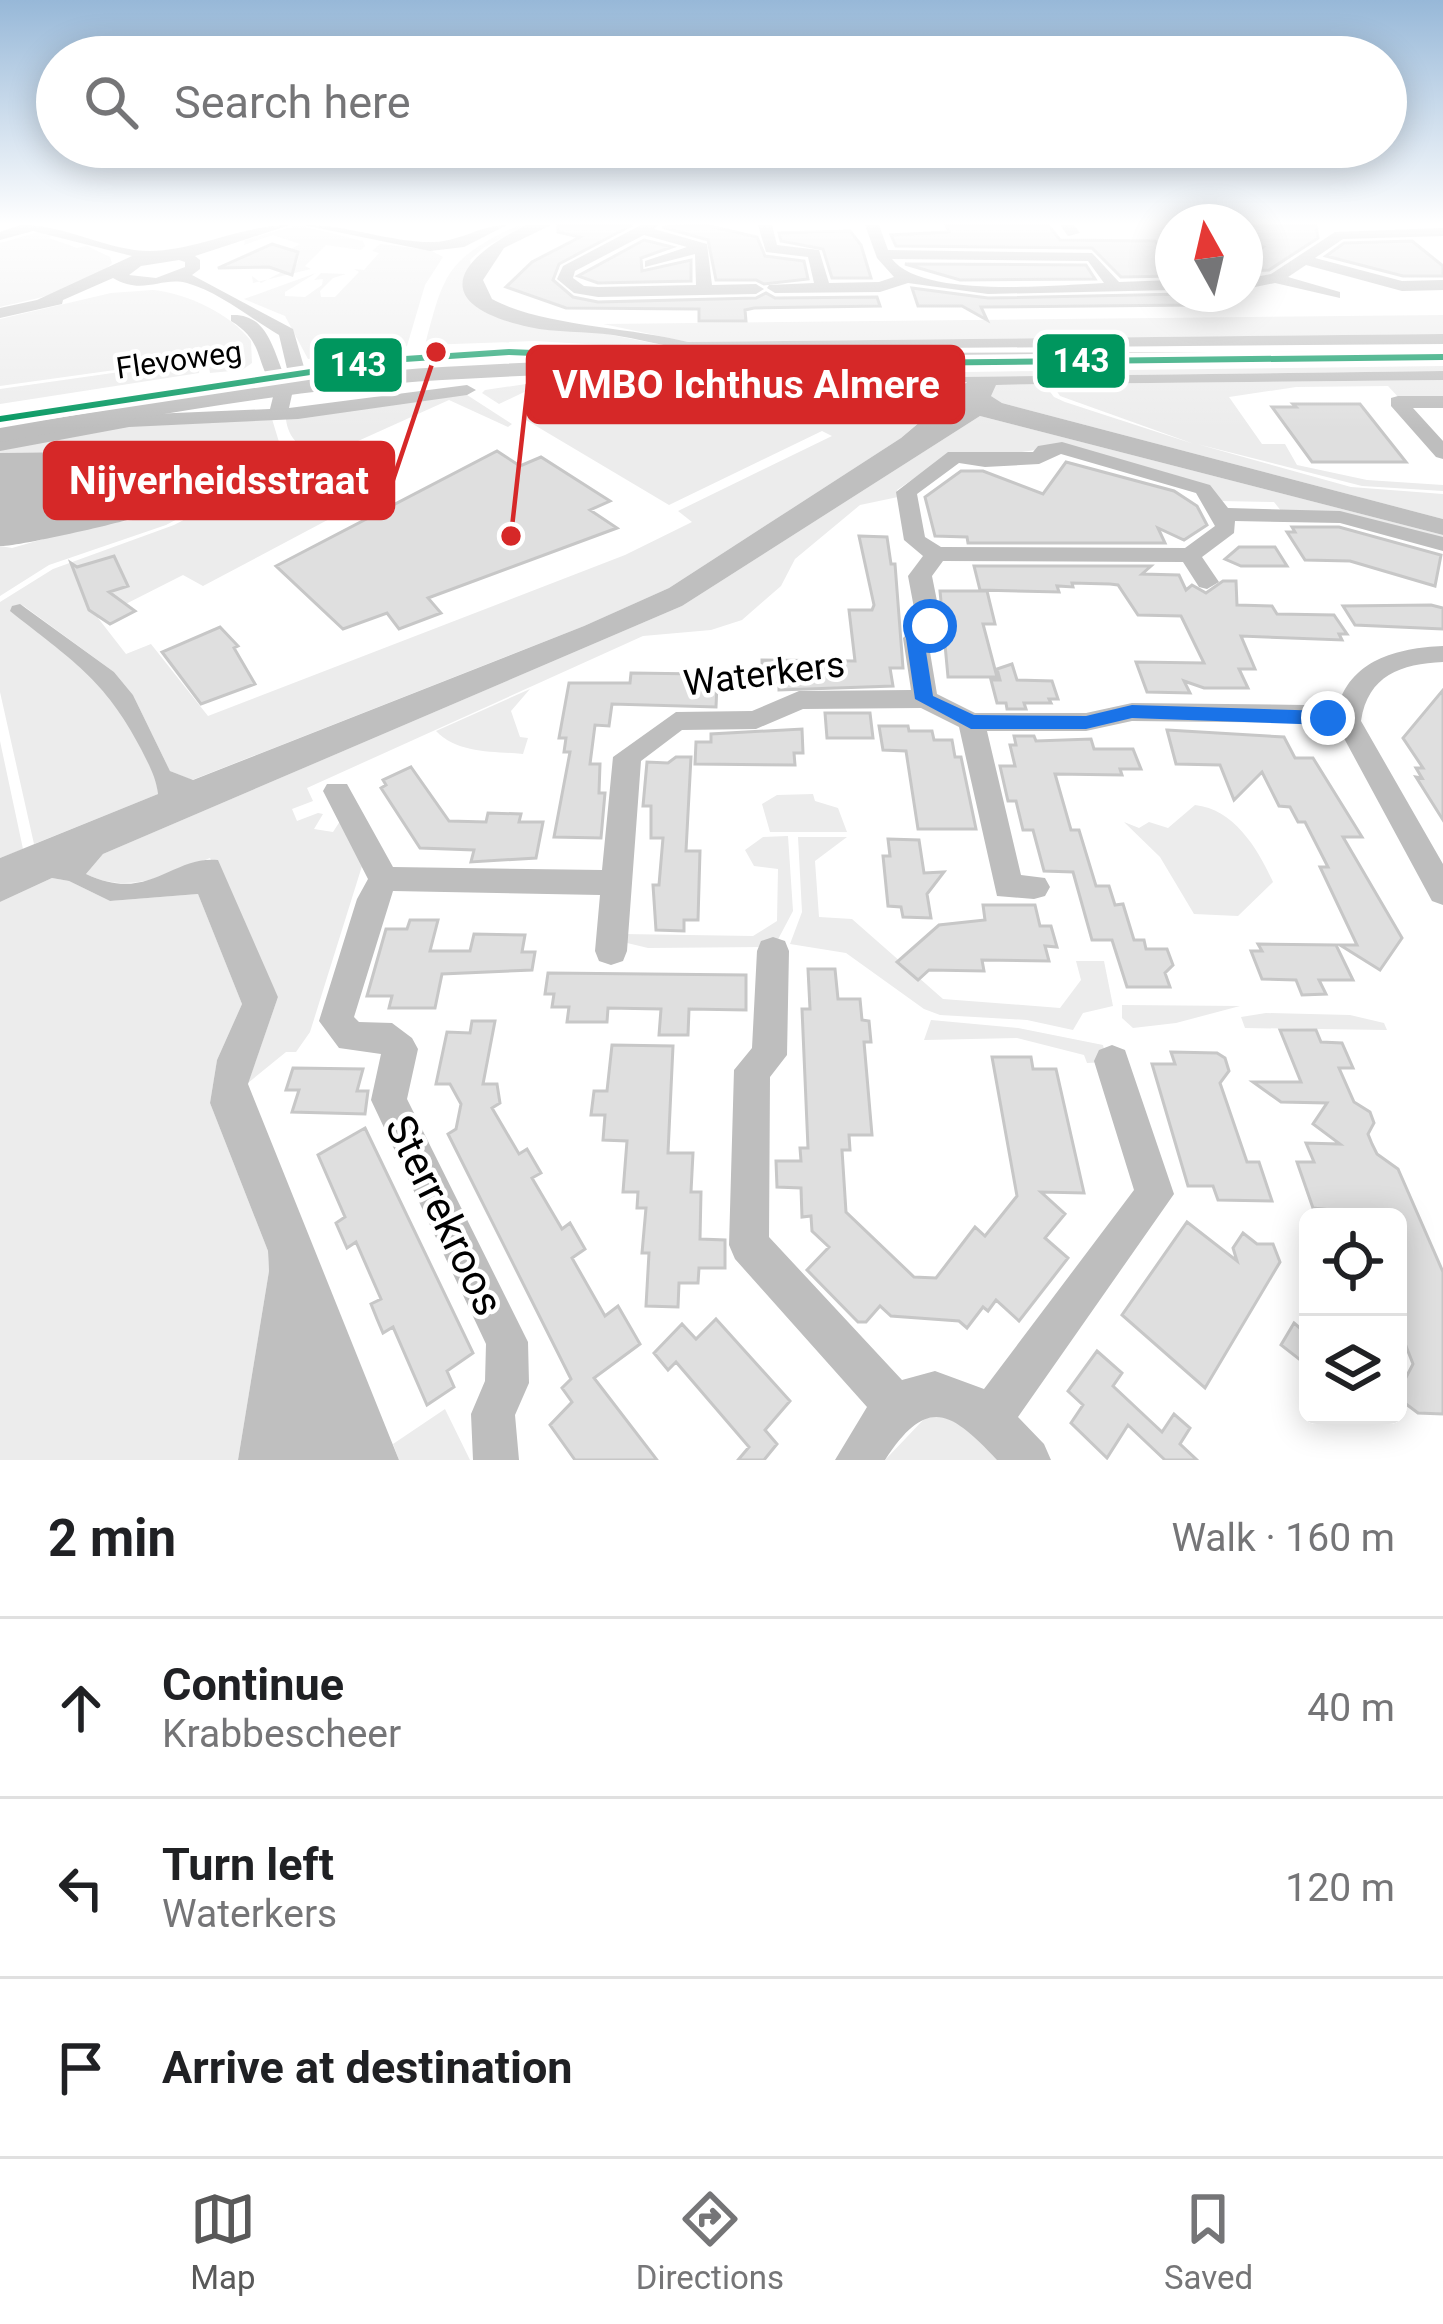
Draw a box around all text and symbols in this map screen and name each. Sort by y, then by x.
search box [36,36,1407,168]
icon: search [78,69,144,135]
text: Search here [174,76,411,129]
north arrow [1155,204,1263,312]
line badge: 143 [1035,332,1127,390]
street label: Flevoweg [114,333,244,386]
line badge: 143 [312,336,404,394]
text: 143 [1053,341,1109,380]
text: 143 [330,345,386,384]
callout: VMBO Ichthus Almere [528,347,963,422]
text: VMBO Ichthus Almere [552,362,940,408]
callout: Nijverheidsstraat [45,443,393,518]
text: Nijverheidsstraat [69,458,369,504]
route start [903,599,957,653]
street label: Waterkers [681,643,847,705]
route end [1301,691,1355,745]
street label: Sterrekroos [375,1107,514,1323]
map controls [1299,1208,1407,1424]
button: locate [1299,1208,1407,1316]
button: layers [1299,1316,1407,1424]
text: 2 min [48,1509,176,1568]
text: Walk · 160 m [1171,1515,1395,1561]
text: Continue [162,1658,344,1711]
icon: ahead [48,1675,114,1741]
text: 40 m [1307,1685,1395,1731]
text: Krabbescheer [162,1711,401,1757]
text: Turn left [162,1838,334,1891]
icon: left [48,1855,114,1921]
text: 120 m [1285,1865,1395,1911]
text: Waterkers [162,1891,337,1937]
icon: arrive [48,2035,114,2101]
text: Arrive at destination [162,2041,573,2094]
tab: Map [190,2186,256,2297]
tab: Directions [636,2186,784,2297]
tab: Saved [1164,2186,1253,2297]

